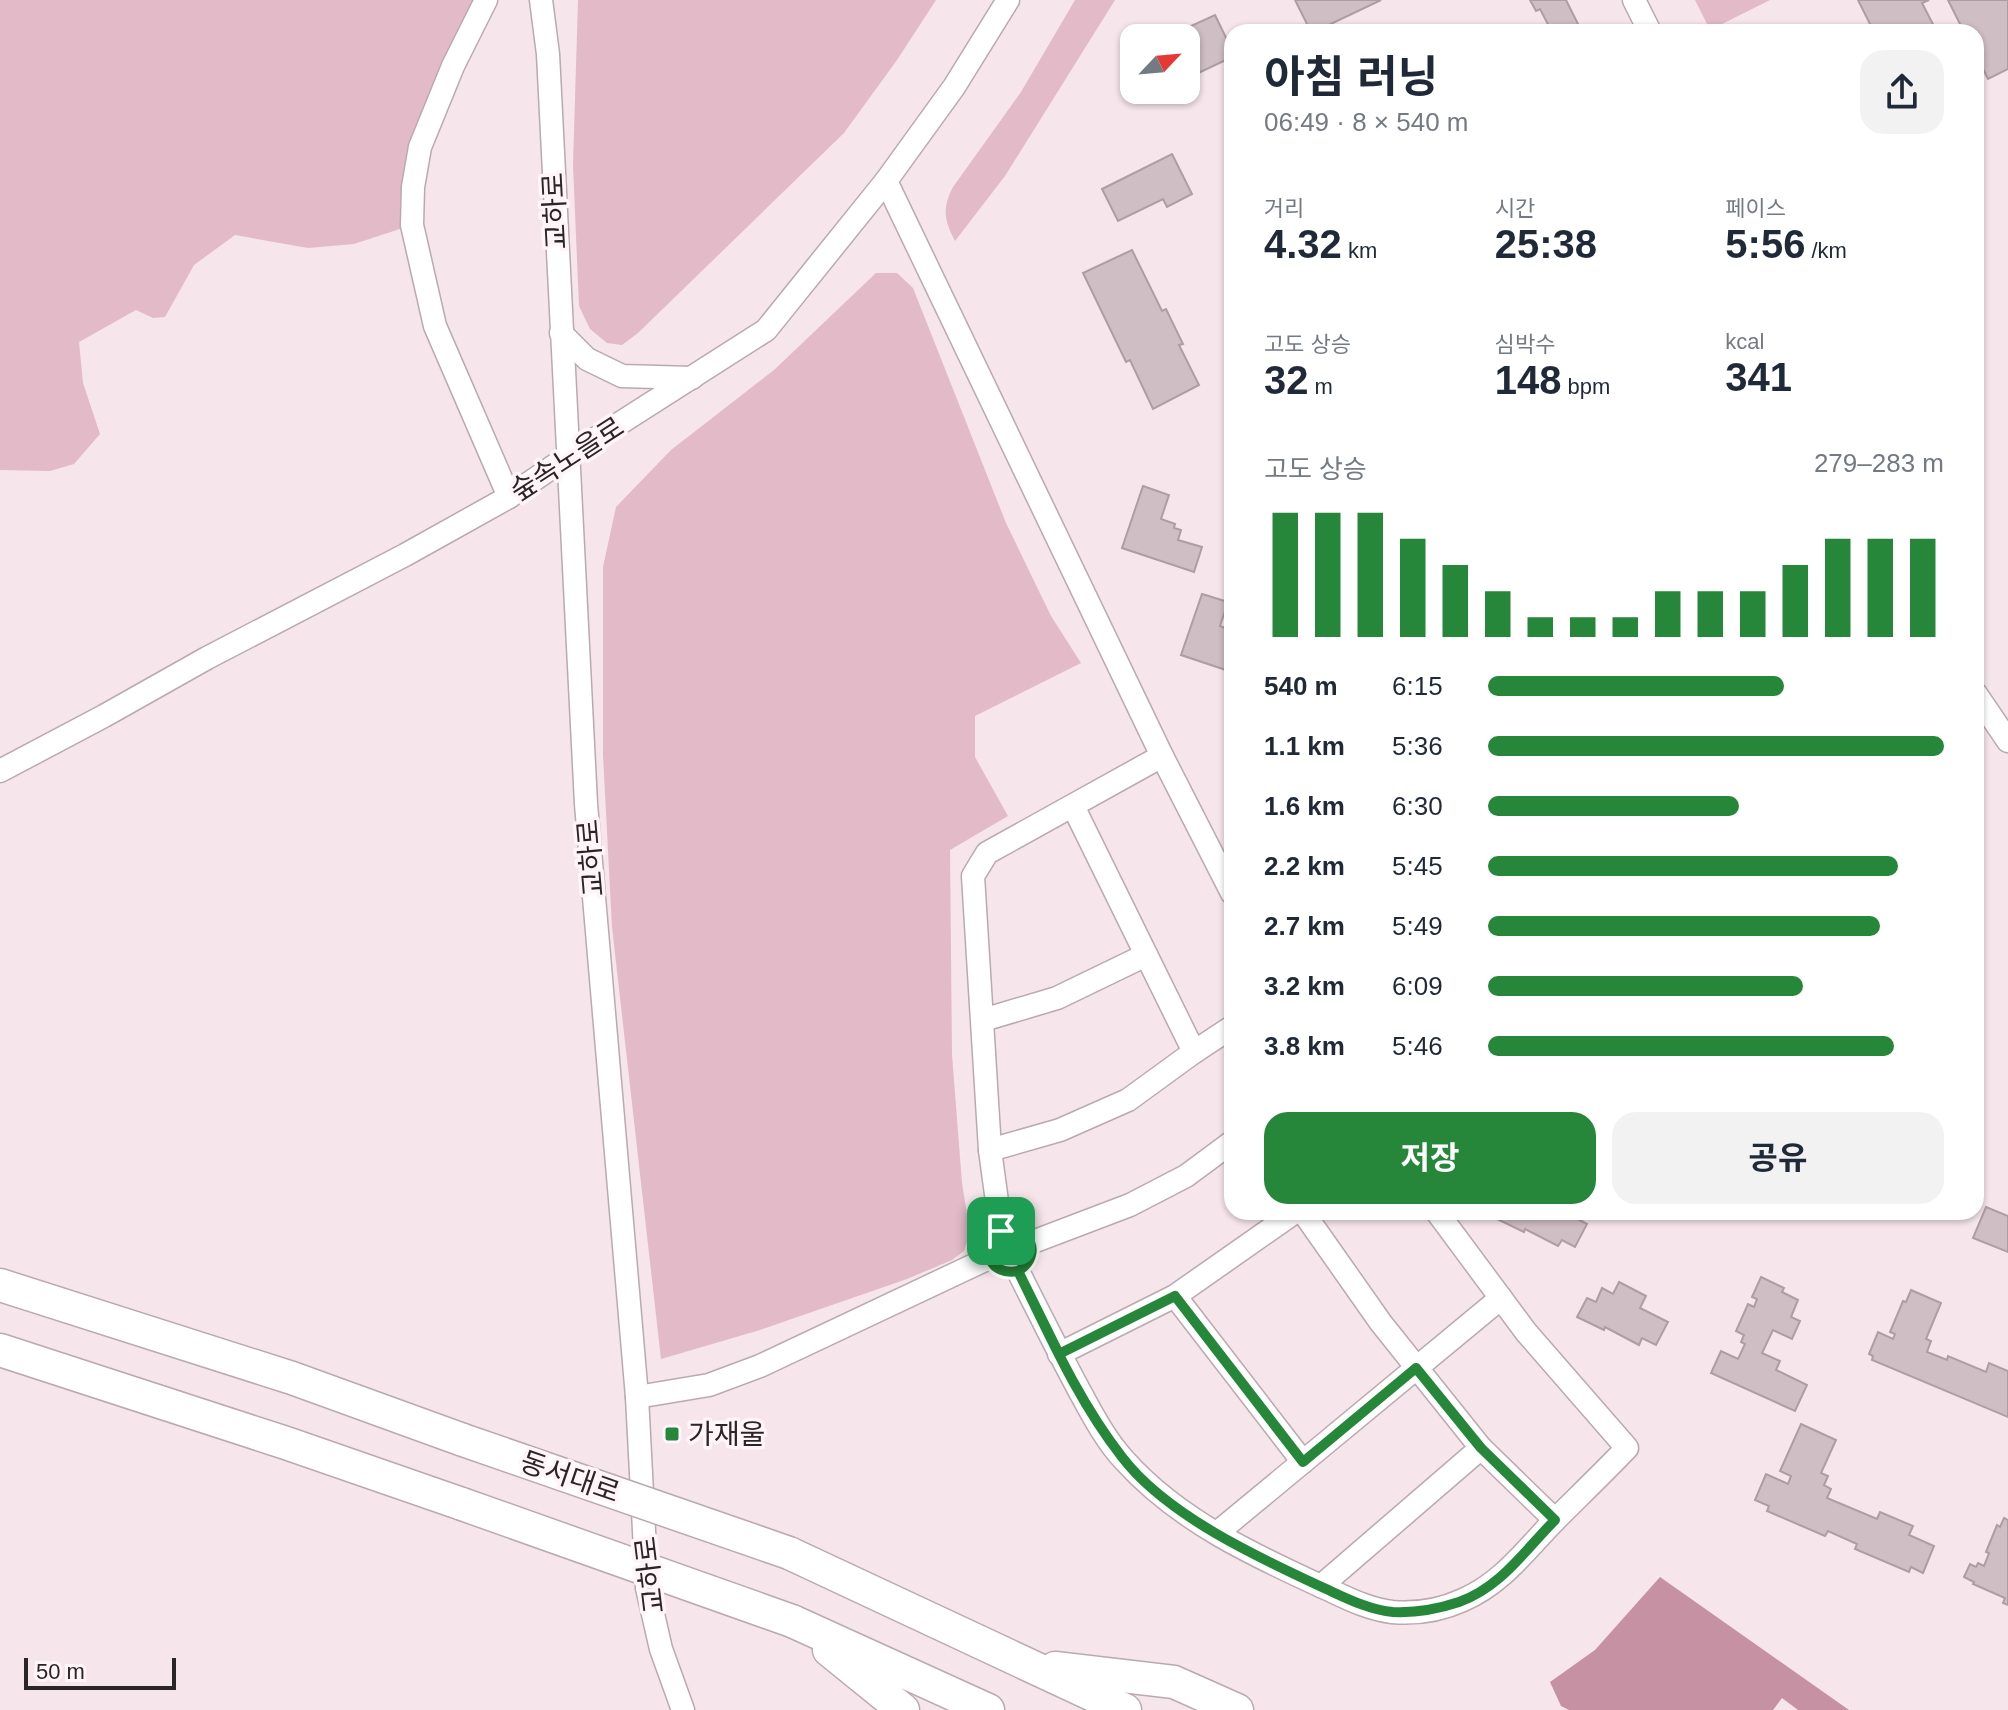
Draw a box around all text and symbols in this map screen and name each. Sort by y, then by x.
north arrow [1120,24,1200,104]
map controls [1120,24,1200,104]
button: share [1860,50,1944,134]
text: 아침 러닝 [1264,52,1438,101]
text: 06:49 · 8 × 540 m [1264,107,1469,137]
street label: 교하로 [537,172,573,250]
text: 거리 [1264,196,1304,221]
text: 시간 [1495,196,1535,221]
text: 페이스 [1725,196,1786,221]
text: 4.32 [1264,222,1342,266]
text: 25:38 [1495,222,1597,266]
text: 5:56 [1725,222,1805,266]
text: km [1342,238,1377,263]
text: /km [1805,238,1847,263]
text: kcal [1725,329,1764,354]
text: 고도 상승 [1264,332,1351,357]
text: 심박수 [1495,332,1555,357]
text: 341 [1725,355,1792,399]
text: 32 [1264,358,1309,402]
text: 148 [1495,358,1561,402]
text: m [1309,374,1333,399]
text: bpm [1561,374,1610,399]
street label: 숲속노을로 [505,411,629,507]
text: 279–283 m [1814,448,1944,478]
text: 고도 상승 [1264,454,1367,484]
text: 540 m [1264,671,1338,701]
text: 6:15 [1392,671,1443,701]
text: 1.1 km [1264,731,1345,761]
text: 5:36 [1392,731,1443,761]
text: 1.6 km [1264,791,1345,821]
text: 6:30 [1392,791,1443,821]
street label: 교하로 [572,818,610,898]
text: 2.2 km [1264,851,1345,881]
text: 5:45 [1392,851,1443,881]
text: 2.7 km [1264,911,1345,941]
text: 5:49 [1392,911,1443,941]
text: 3.2 km [1264,971,1345,1001]
text: 6:09 [1392,971,1443,1001]
text: 3.8 km [1264,1031,1345,1061]
text: 5:46 [1392,1031,1443,1061]
button: 저장 [1264,1112,1596,1204]
button: 공유 [1612,1112,1944,1204]
pin [967,1197,1035,1265]
icon: arrive [979,1209,1023,1253]
place label: 가재울 [688,1419,765,1450]
marker: 가재울 [663,1425,681,1443]
street label: 동서대로 [516,1446,624,1508]
street label: 교하로 [630,1535,670,1615]
scale bar [24,1654,176,1690]
text: 50 m [36,1659,85,1684]

